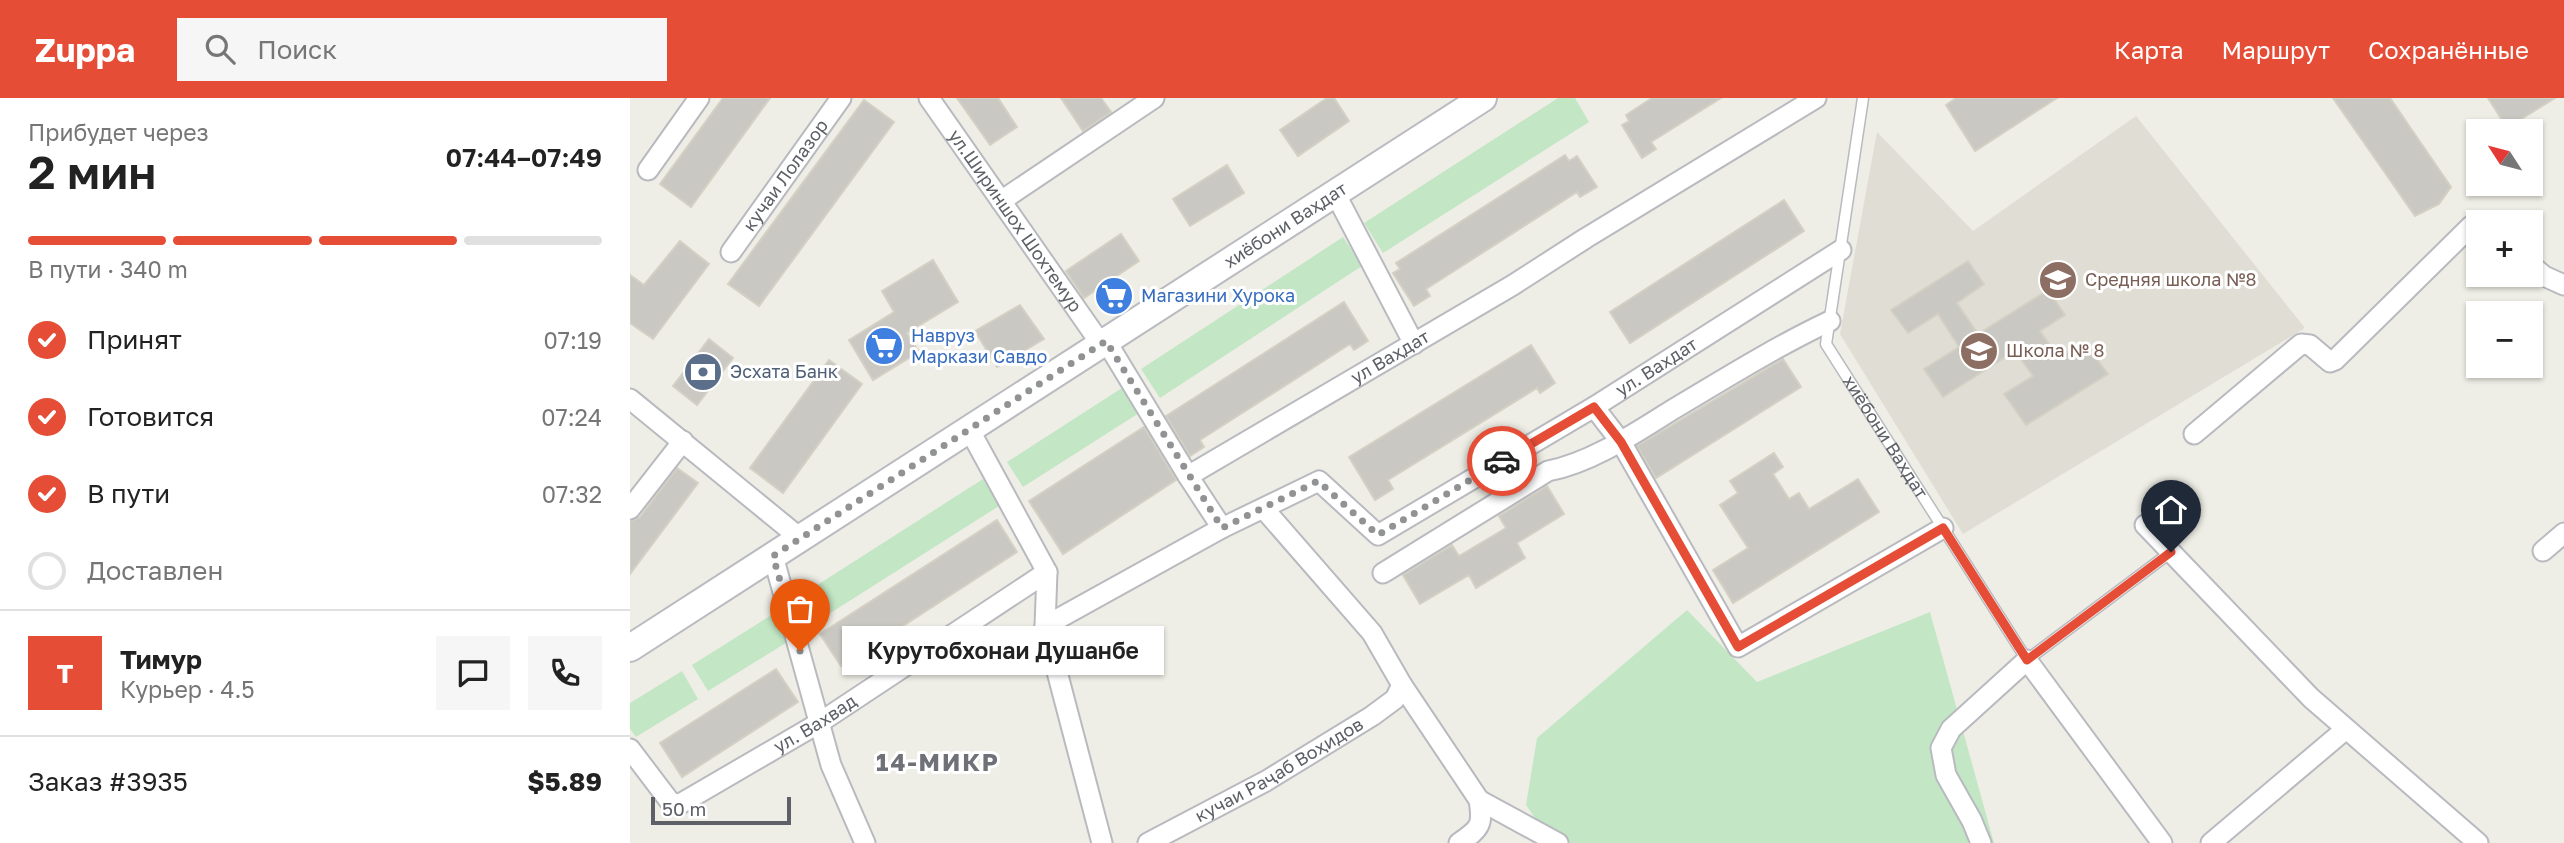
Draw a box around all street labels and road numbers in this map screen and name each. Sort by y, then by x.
street label: кучаи Лолазор [738,115,832,235]
street label: ул.Шириншох Шохтемур [944,125,1087,316]
street label: хиёбони Ваҳдат [1219,177,1351,272]
street label: ул Ваҳдат [1347,325,1433,388]
street label: ул. Вахдат [1611,332,1701,400]
street label: хиёбони Вахдат [1839,371,1933,502]
street label: ул. Вахвад [769,689,860,757]
street label: кучаи Раҷаб Воҳидов [1191,712,1367,826]

